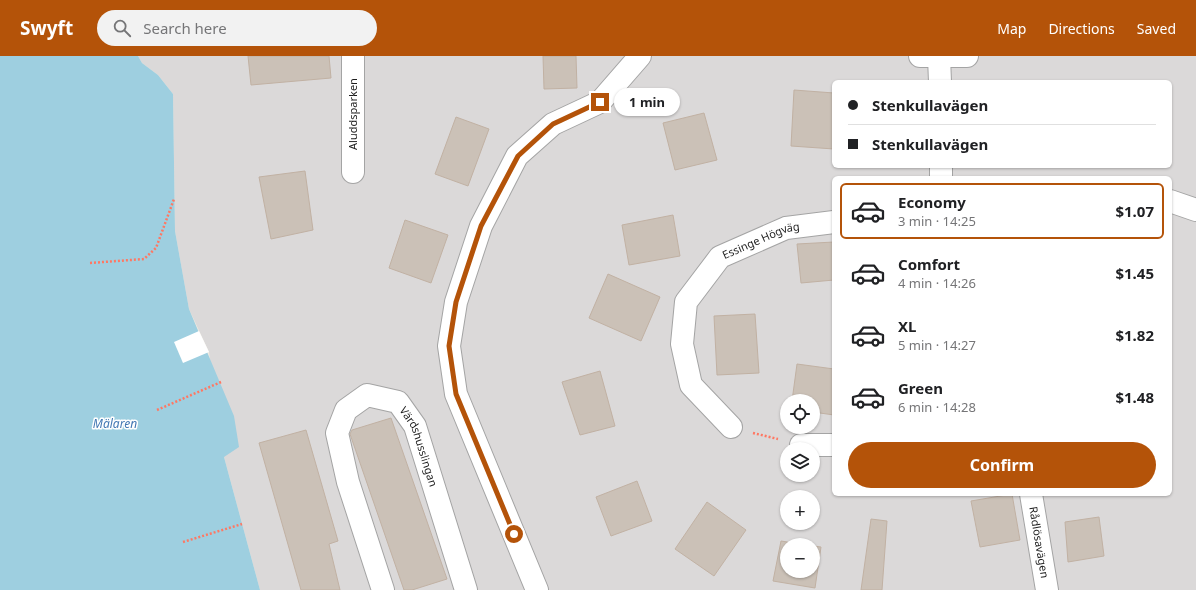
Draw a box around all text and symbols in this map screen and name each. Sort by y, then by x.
search box [97,10,377,46]
text: Swyft [20,15,73,41]
icon: search [111,17,133,39]
text: Search here [143,18,227,38]
text: Map [997,19,1026,38]
text: Directions [1048,19,1115,38]
text: Saved [1137,19,1176,38]
street label: Aluddsparken [345,78,360,150]
callout: 1 min [614,88,680,116]
route end [591,93,609,111]
text: 1 min [629,93,665,111]
text: Stenkullavägen [872,95,988,115]
text: Stenkullavägen [872,134,988,154]
text: Economy [898,192,966,212]
icon: car [850,193,886,229]
text: $1.07 [1115,201,1154,221]
text: 3 min · 14:25 [898,212,976,230]
street label: Essinge Högväg [720,218,800,262]
text: Comfort [898,254,960,274]
icon: car [850,255,886,291]
text: $1.45 [1115,263,1154,283]
text: 4 min · 14:26 [898,274,976,292]
text: XL [898,316,916,336]
icon: car [850,317,886,353]
text: $1.82 [1115,325,1154,345]
text: 5 min · 14:27 [898,336,976,354]
text: Green [898,378,943,398]
icon: car [850,379,886,415]
text: $1.48 [1115,387,1154,407]
map controls [780,394,820,578]
button: locate [780,394,820,434]
text: 6 min · 14:28 [898,398,976,416]
street label: Värdshusslingan [396,403,441,488]
water label: Mälaren [93,415,137,432]
button: layers [780,442,820,482]
button: Confirm [848,442,1156,488]
button: + [780,490,820,530]
street label: Rådlösavägen [1026,505,1053,579]
route start [505,525,523,543]
button: − [780,538,820,578]

